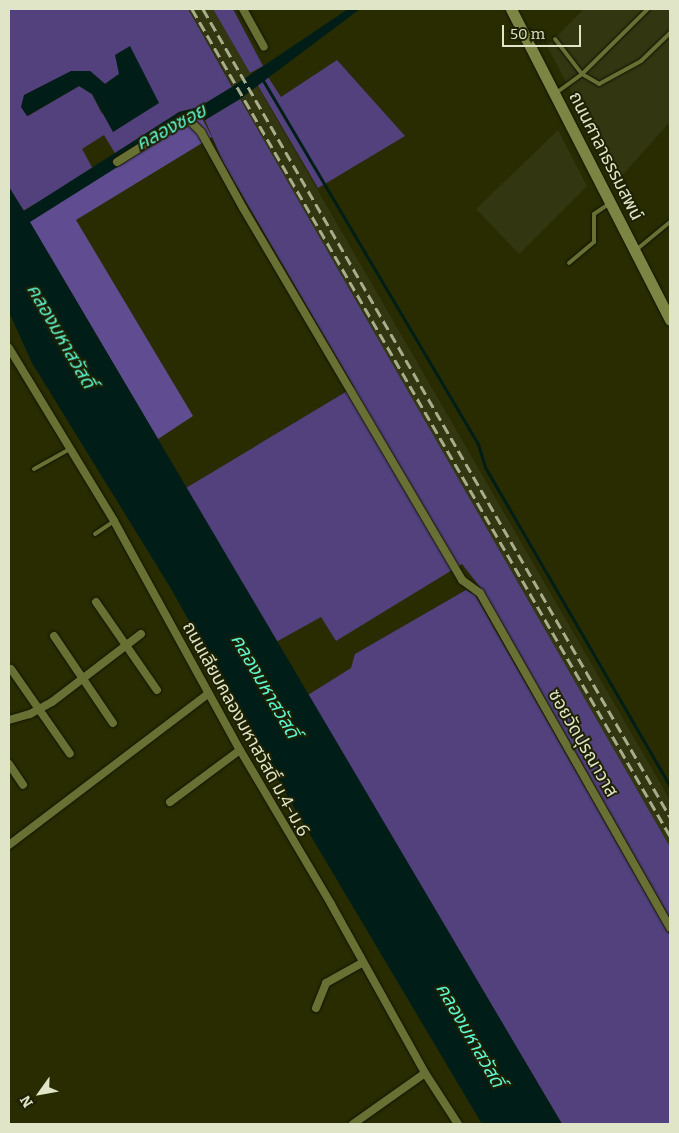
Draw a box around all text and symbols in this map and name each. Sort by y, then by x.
scale bar [504,15,583,47]
text: 50 m [510,25,545,43]
street label: ถนนศาลาธรรมสพน์ [564,88,648,224]
water label: คลองซอย [132,99,210,155]
water label: คลองมหาสวัสดิ์ [22,280,100,392]
street label: ถนนเลียบคลองมหาสวัสดิ์ ม.4-ม.6 [178,618,314,840]
water label: คลองมหาสวัสดิ์ [226,630,304,742]
street label: ซอยวัดปุรณาวาส [543,685,623,801]
water label: คลองมหาสวัสดิ์ [431,979,509,1091]
north arrow [15,1068,65,1118]
text: N [17,1092,37,1110]

